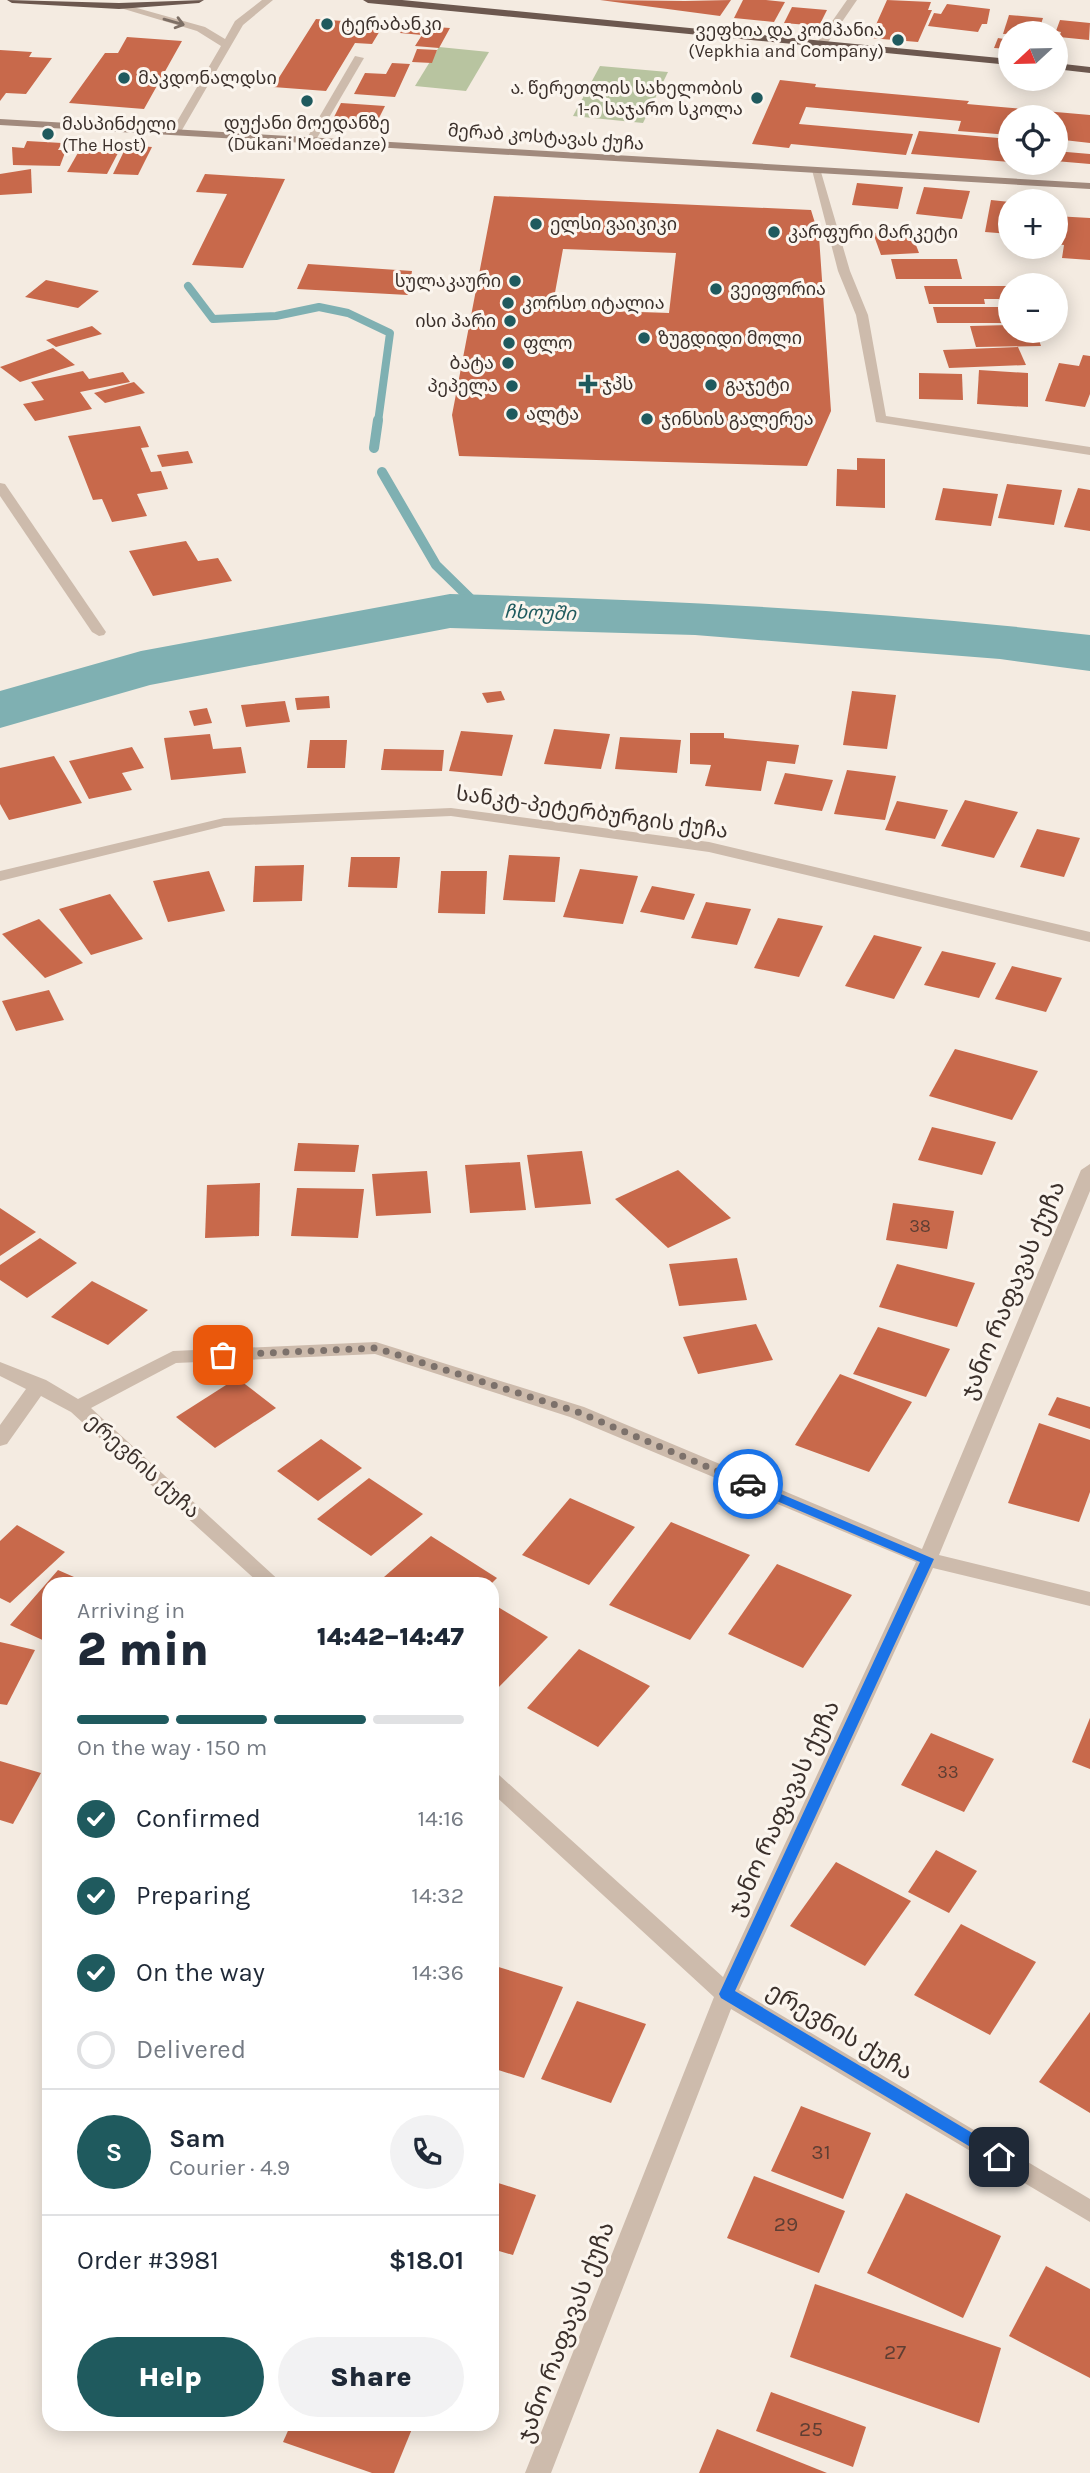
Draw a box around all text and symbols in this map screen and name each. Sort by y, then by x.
place label: ტერაბანკი [341,13,442,35]
one-way arrow [163,16,185,29]
marker: ტერაბანკი [319,16,335,32]
place label: ვეფხია და კომპანია (Vepkhia and Company) [688,19,884,62]
north arrow [998,21,1068,91]
map controls [998,21,1068,343]
marker: ვეფხია და კომპანია (Vepkhia and Company) [890,32,906,48]
place label: მაკდონალდსი [138,67,277,89]
marker: მაკდონალდსი [116,70,132,86]
place label: ა. წერეთლის სახელობის 1-ი საჯარო სკოლა [510,77,743,120]
marker: ა. წერეთლის სახელობის 1-ი საჯარო სკოლა [749,90,765,106]
marker: დუქანი მოედანზე (Dukani Moedanze) [299,93,315,109]
button: locate [998,105,1068,175]
place label: დუქანი მოედანზე (Dukani Moedanze) [224,112,390,155]
place label: მასპინძელი (The Host) [62,113,176,156]
street label: მერაბ კოსტავას ქუჩა [447,119,645,155]
marker: მასპინძელი (The Host) [40,126,56,142]
button: + [998,189,1068,259]
place label: ელსი ვაიკიკი [550,213,677,235]
marker: ელსი ვაიკიკი [528,216,544,232]
place label: კარფური მარკეტი [788,221,958,243]
marker: კარფური მარკეტი [766,224,782,240]
place label: სულაკაური [395,270,501,292]
marker: სულაკაური [507,273,523,289]
button: − [998,273,1068,343]
place label: ვეიფორია [730,278,826,300]
marker: ვეიფორია [708,281,724,297]
place label: კორსო იტალია [522,292,665,314]
marker: კორსო იტალია [500,295,516,311]
place label: ისი პარი [415,310,496,332]
marker: ისი პარი [502,313,518,329]
place label: ზუგდიდი მოლი [658,327,802,349]
marker: ზუგდიდი მოლი [636,330,652,346]
place label: ფლო [523,332,573,354]
marker: ფლო [501,335,517,351]
place label: ბატა [450,352,494,374]
marker: ბატა [500,355,516,371]
place label: ჯპს [602,373,633,395]
place label: გაჯეტი [725,374,790,396]
place label: პეპელა [428,375,498,397]
marker: ჯპს [580,376,596,392]
marker: გაჯეტი [703,377,719,393]
marker: პეპელა [504,378,520,394]
place label: ალტა [526,403,579,425]
marker: ალტა [504,406,520,422]
place label: ჯინსის გალერეა [661,408,814,430]
marker: ჯინსის გალერეა [639,411,655,427]
water label: ჩხოუში [504,601,577,625]
street label: სანკტ-პეტერბურგის ქუჩა [454,781,730,843]
street label: ჯანო რაფავას ქუჩა [953,1177,1071,1403]
house number: 38 [909,1215,931,1237]
pin [193,1325,253,1385]
icon: bag [204,1336,242,1374]
street label: ერევნის ქუჩა [81,1409,205,1523]
courier [713,1449,783,1519]
icon: car [729,1465,767,1503]
text: Arriving in [77,1597,185,1624]
text: 14:42–14:47 [317,1621,464,1652]
text: 2 min [77,1623,209,1677]
street label: ჯანო რაფავას ქუჩა [721,1696,845,1920]
text: On the way · 150 m [77,1734,267,1761]
house number: 33 [937,1761,959,1783]
icon: check [77,1800,115,1838]
text: Confirmed [136,1803,261,1834]
text: 14:16 [417,1805,464,1832]
icon: check [77,1877,115,1915]
text: Preparing [136,1880,250,1911]
text: 14:32 [411,1882,464,1909]
icon: check [77,1954,115,1992]
text: On the way [136,1957,265,1988]
text: 14:36 [412,1959,464,1986]
street label: ერევნის ქუჩა [762,1976,918,2086]
text: Delivered [136,2034,246,2065]
button: phone [390,2115,464,2189]
text: Sam [169,2123,225,2154]
pin [969,2127,1029,2187]
text: S [106,2137,122,2168]
icon: home [980,2138,1018,2176]
house number: 31 [811,2140,831,2164]
text: Courier · 4.9 [169,2154,290,2181]
house number: 29 [774,2212,798,2236]
street label: ჯანო რაფავას ქუჩა [510,2218,620,2446]
text: Order #3981 [77,2245,219,2276]
text: $18.01 [389,2245,464,2276]
button: Help [77,2337,264,2417]
button: Share [278,2337,464,2417]
house number: 27 [884,2340,906,2364]
house number: 25 [799,2417,823,2441]

